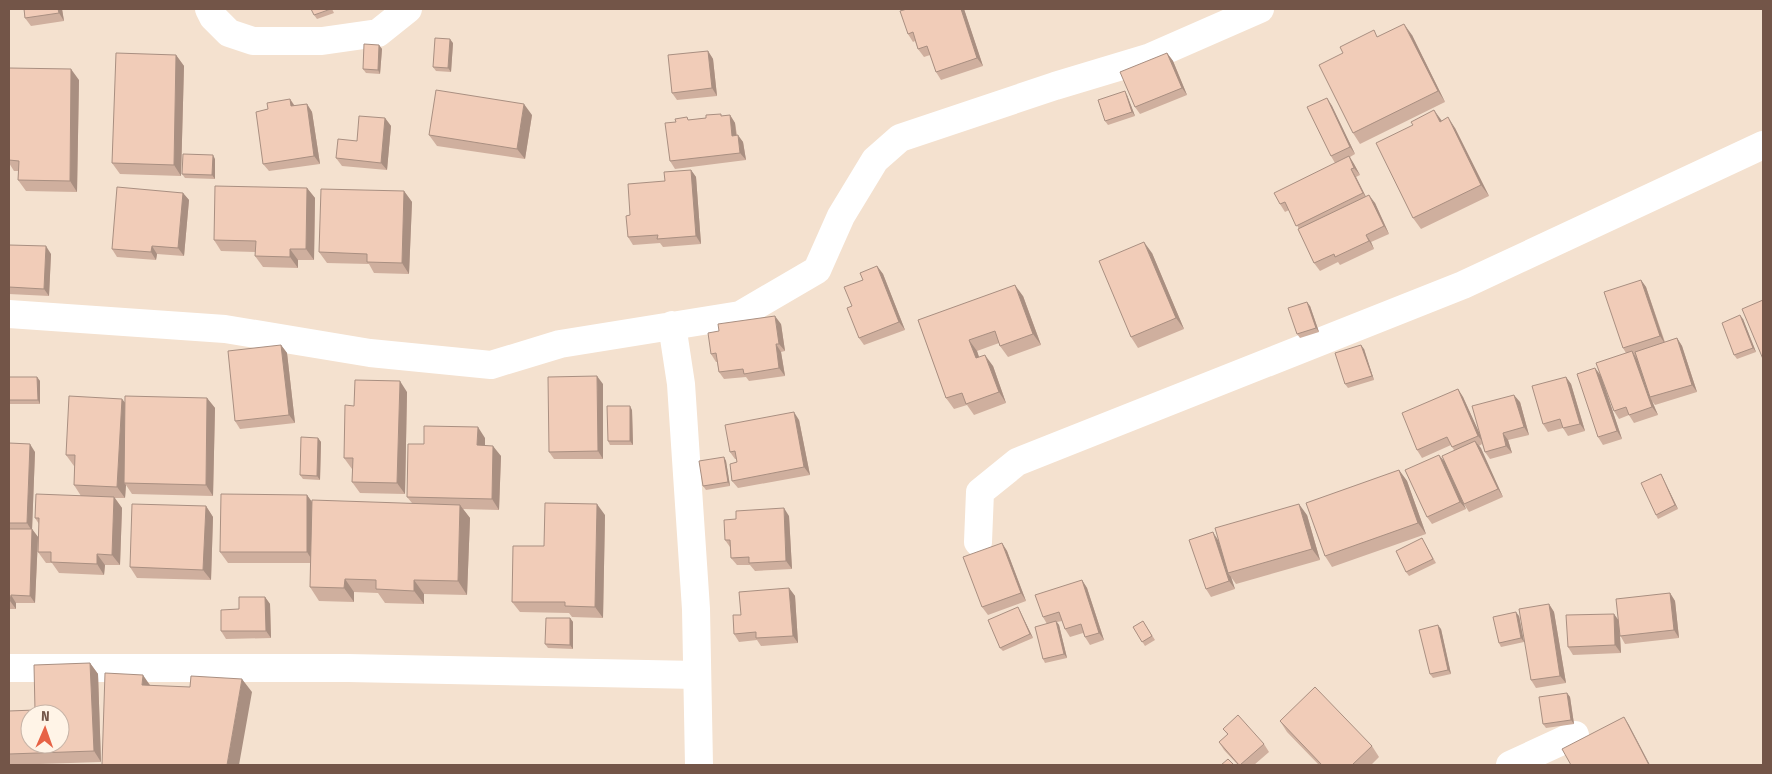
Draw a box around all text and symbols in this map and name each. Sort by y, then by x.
north arrow [20,704,70,754]
text: N [41,708,50,725]

